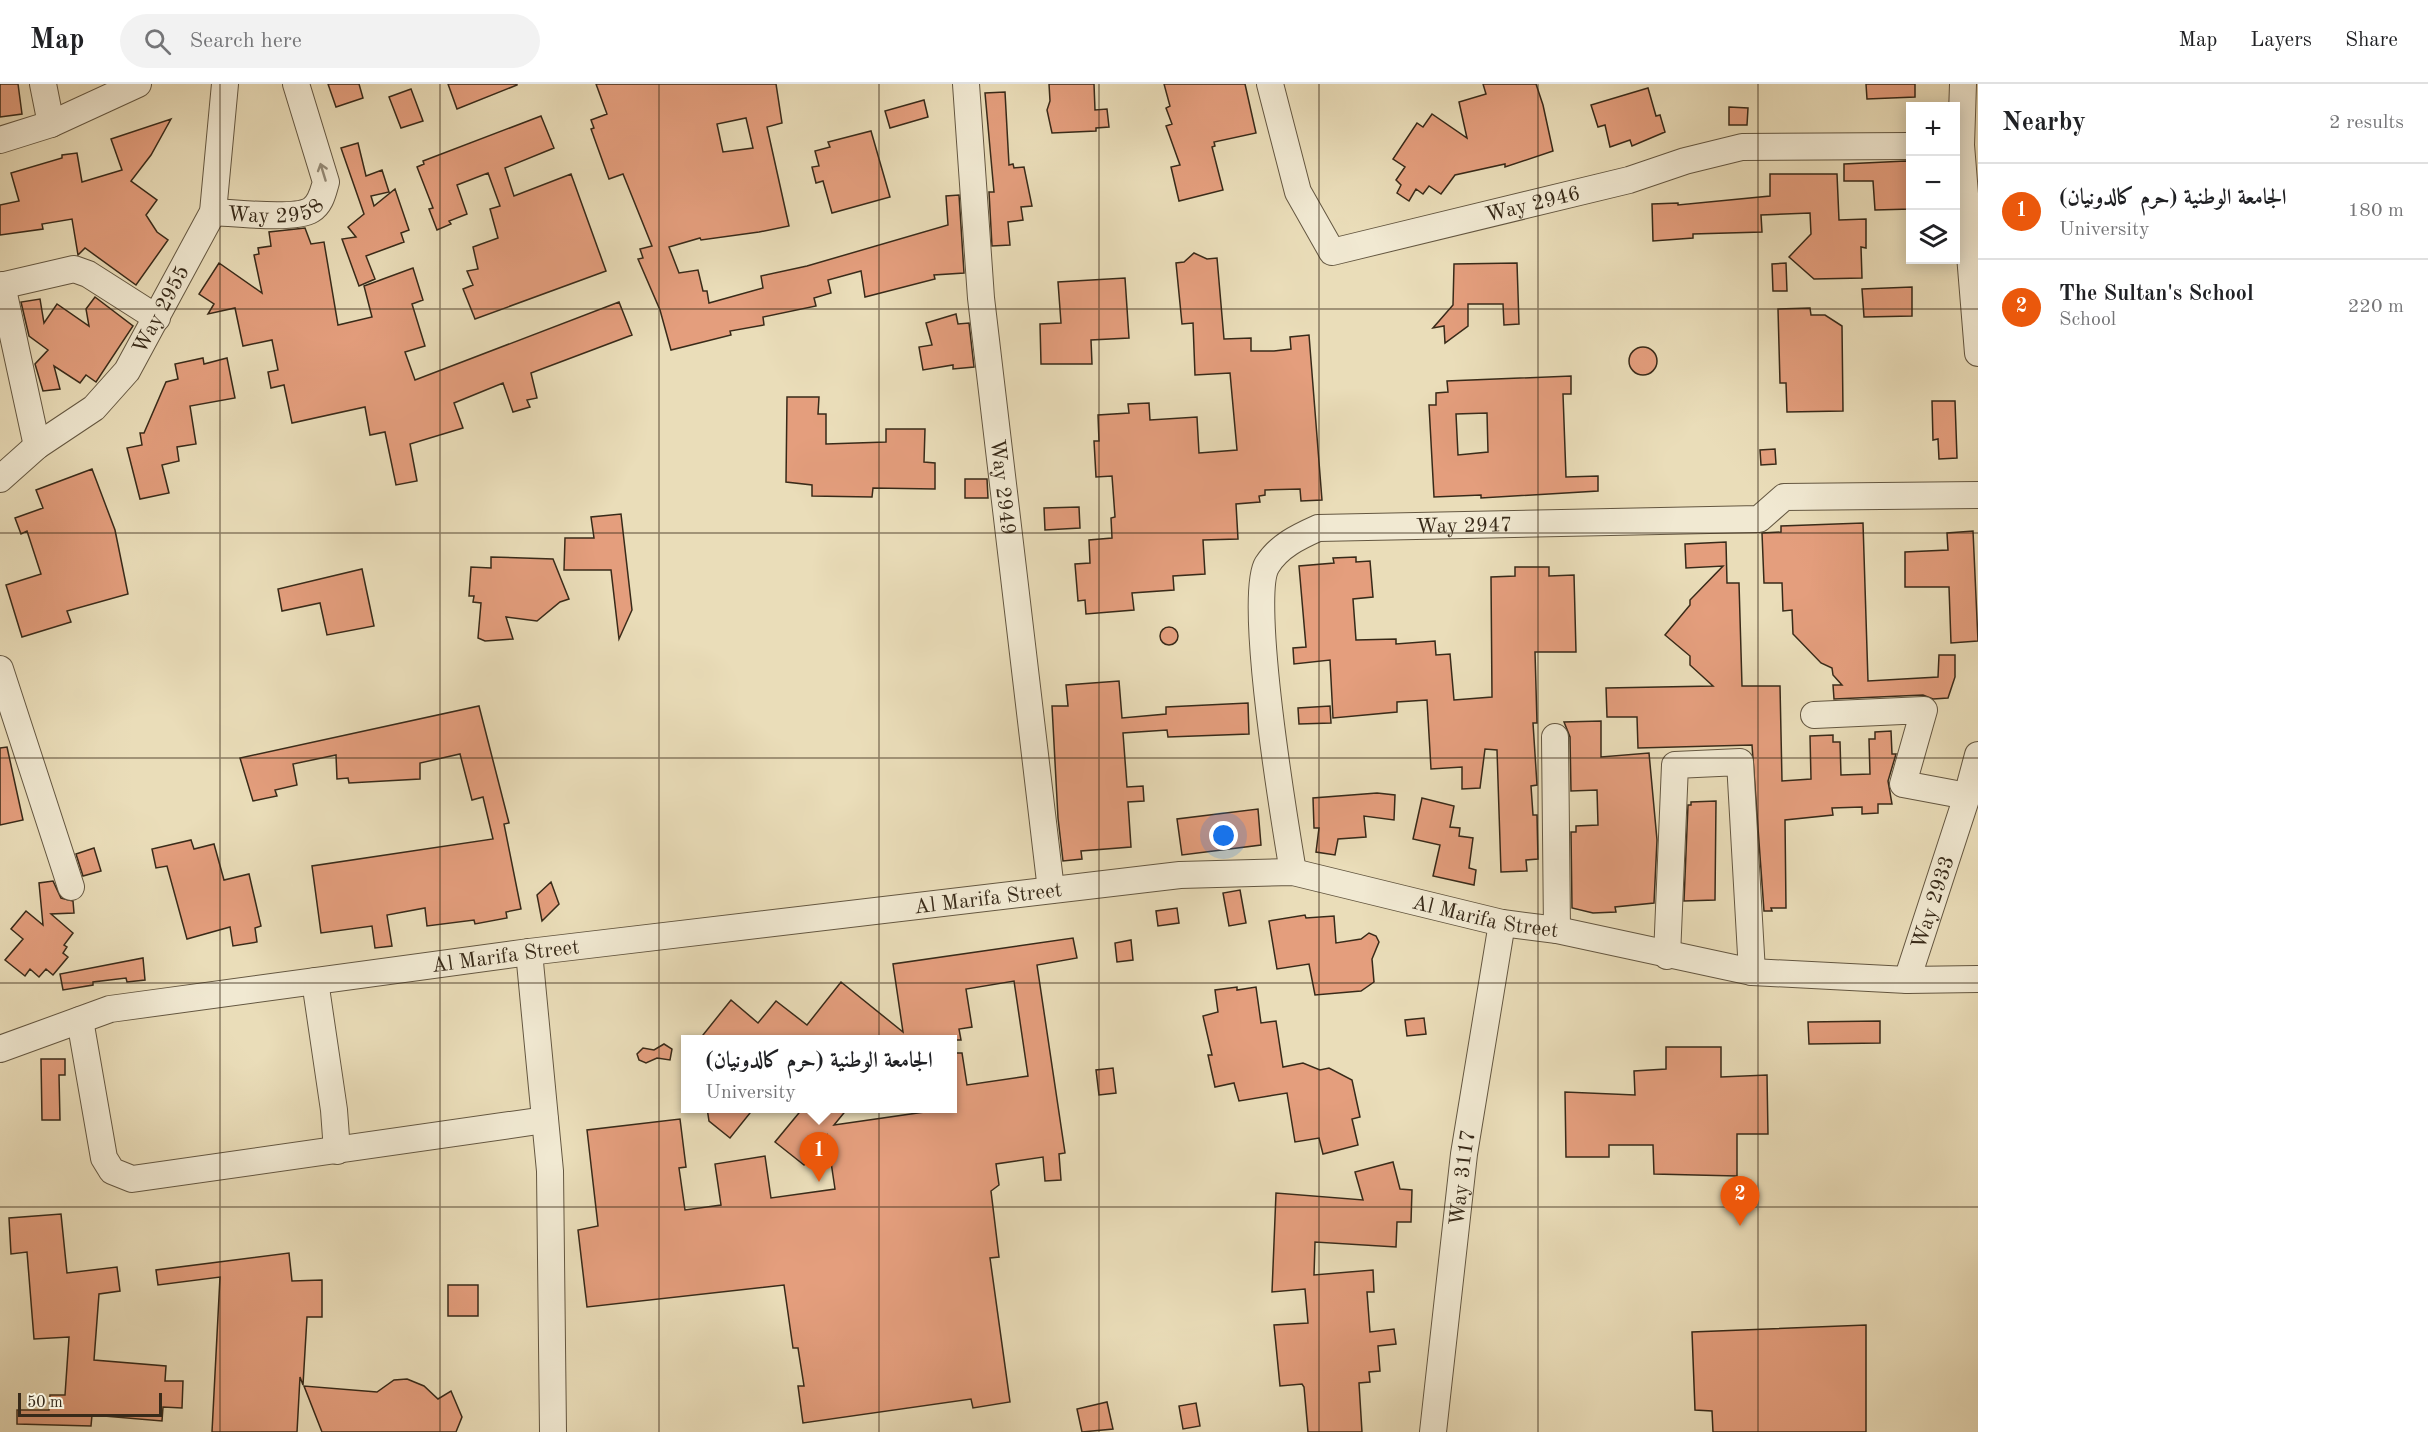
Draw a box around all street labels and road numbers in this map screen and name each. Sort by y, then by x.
street label: Way 2946 [1484,183,1582,226]
street label: Way 2958 [227,195,329,227]
street label: Way 2955 [130,262,194,357]
street label: Way 2949 [986,438,1018,537]
street label: Way 2947 [1416,515,1513,538]
street label: Way 2933 [1909,853,1959,952]
street label: Al Marifa Street [913,880,1063,918]
street label: Al Marifa Street [1410,892,1559,942]
street label: Al Marifa Street [430,937,581,977]
street label: Way 3117 [1447,1128,1480,1227]

